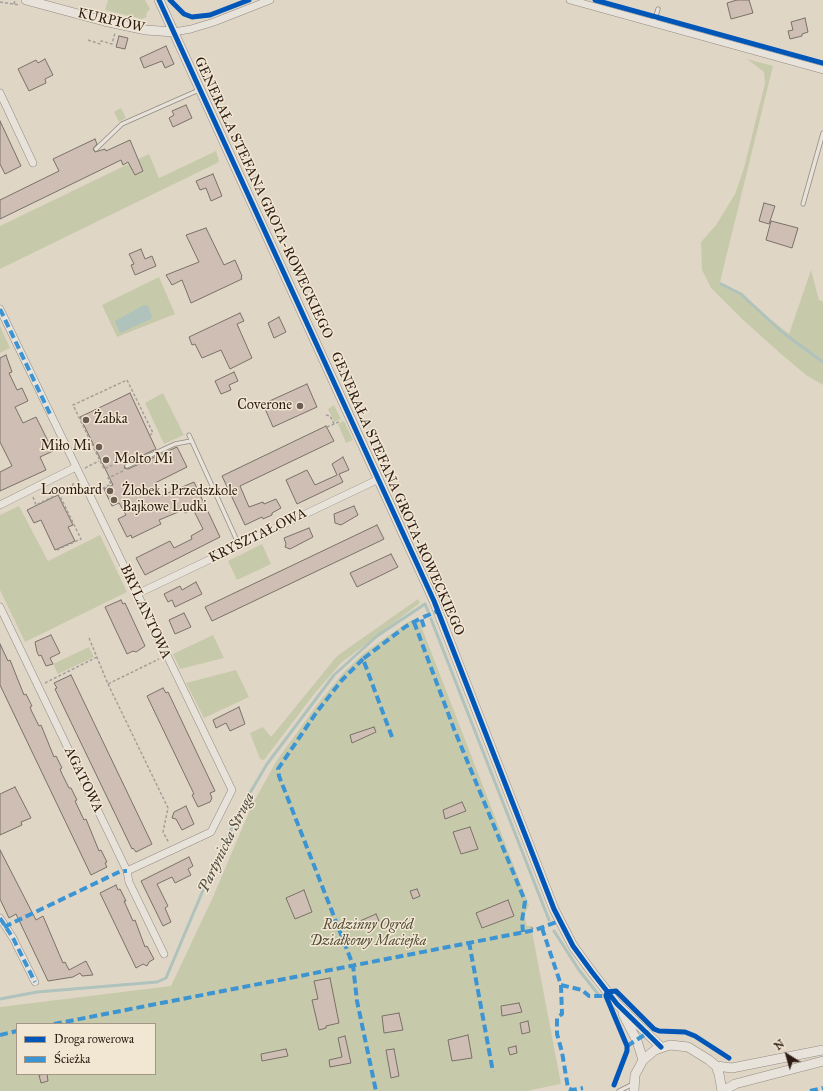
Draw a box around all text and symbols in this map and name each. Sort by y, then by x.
street label: KURPIÓW [76,5,146,37]
street label: GENERAŁA STEFANA GROTA-ROWECKIEGO [190,54,336,342]
street label: GENERAŁA STEFANA GROTA-ROWECKIEGO [326,349,468,639]
place label: Coverone [237,398,292,414]
marker: Coverone [295,401,305,411]
place label: Żabka [94,412,128,428]
marker: Żabka [81,415,91,425]
place label: Miło Mi [41,439,91,455]
marker: Miło Mi [94,442,104,452]
place label: Molto Mi [114,452,173,468]
marker: Molto Mi [101,455,111,465]
place label: Loombard [41,483,102,499]
place label: Żlobek i Przedszkole Bajkowe Ludki [122,484,238,516]
marker: Loombard [105,486,115,496]
marker: Żlobek i Przedszkole Bajkowe Ludki [109,495,119,505]
street label: KRYSZTAŁOWA [206,505,310,567]
street label: BRYLANTOWA [116,562,174,662]
street label: AGATOWA [60,745,106,815]
water label: Partynicka Struga [195,790,259,896]
park label: Rodzinny Ogród Działkowy Maciejka [310,918,426,950]
legend [16,1023,156,1075]
text: Droga rowerowa [54,1032,134,1046]
north arrow [767,1035,807,1075]
text: N [772,1037,787,1053]
text: Ścieżka [54,1052,90,1066]

